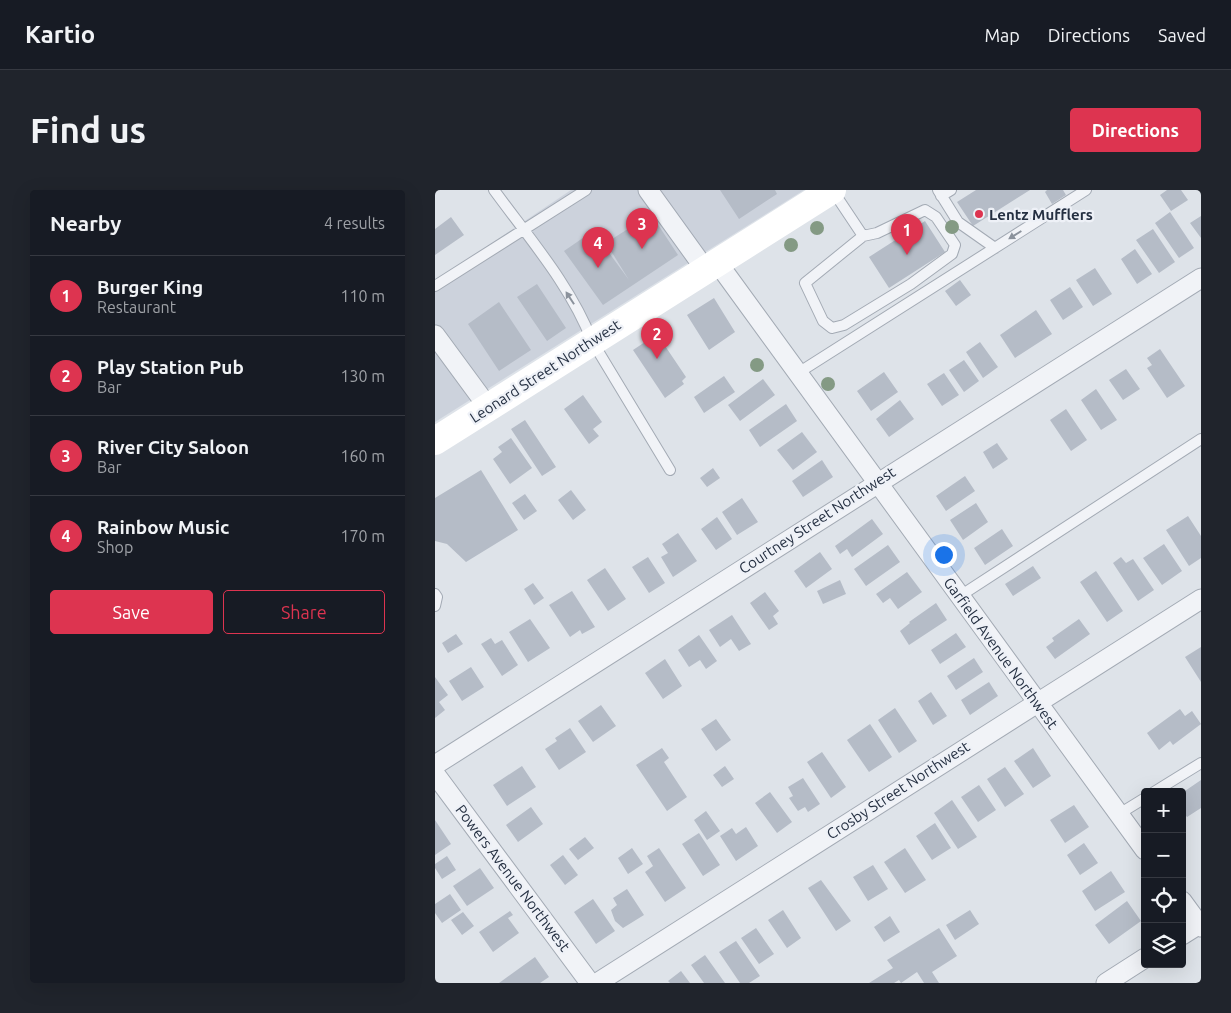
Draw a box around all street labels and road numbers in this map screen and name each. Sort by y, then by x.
street label: Leonard Street Northwest [467,316,624,426]
street label: Courtney Street Northwest [736,463,898,577]
street label: Garfield Avenue Northwest [940,574,1062,732]
street label: Crosby Street Northwest [823,737,973,843]
street label: Powers Avenue Northwest [452,801,574,955]

